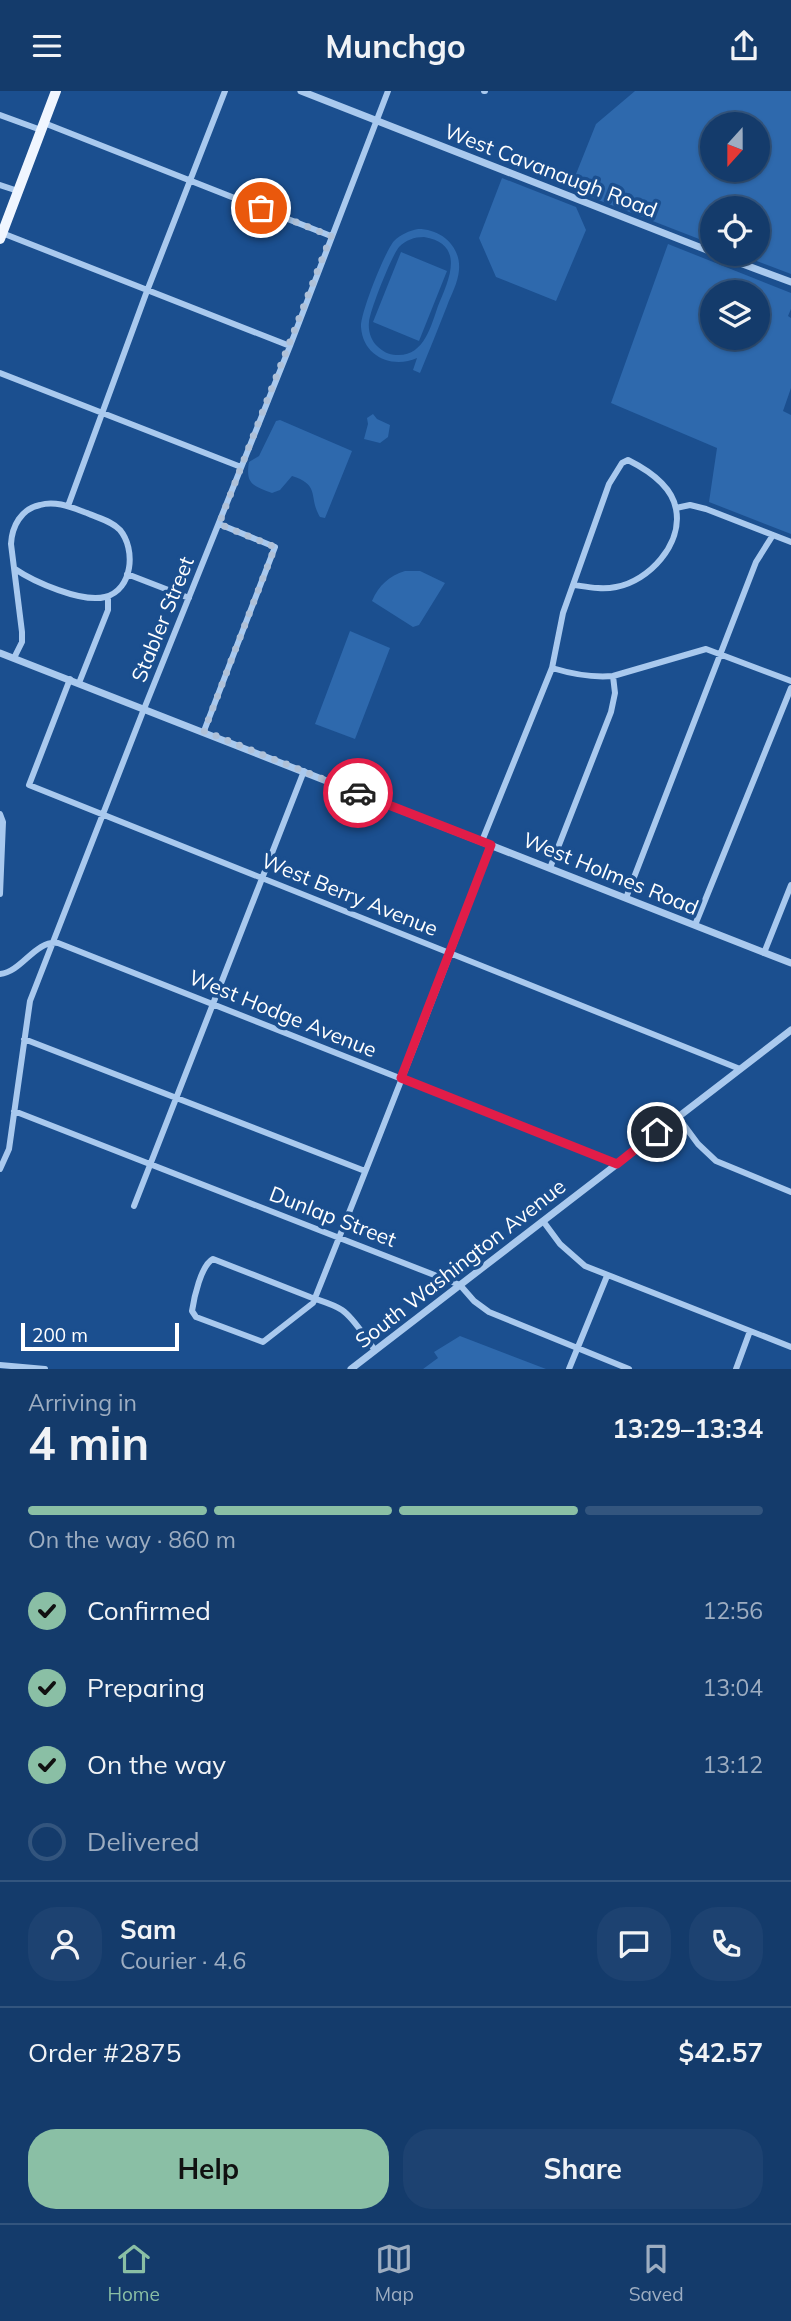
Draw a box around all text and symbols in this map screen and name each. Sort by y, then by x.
text: Munchgo [325,26,466,66]
icon: menu [28,27,66,65]
icon: share [725,27,763,65]
north arrow [700,112,770,182]
map controls [700,112,770,350]
street label: West Cavanaugh Road [441,117,661,223]
pin [231,178,291,238]
icon: bag [242,189,280,227]
button: locate [700,196,770,266]
button: layers [700,280,770,350]
street label: Stabler Street [125,552,199,686]
courier [323,758,393,828]
icon: car [339,774,377,812]
street label: West Holmes Road [519,826,703,920]
street label: West Berry Avenue [258,847,442,941]
street label: West Hodge Avenue [185,963,381,1063]
pin [627,1102,687,1162]
icon: home [638,1113,676,1151]
street label: South Washington Avenue [350,1173,570,1353]
street label: Dunlap Street [266,1180,400,1252]
scale bar [21,1320,178,1352]
text: 200 m [32,1323,88,1347]
text: Arriving in [28,1388,137,1417]
text: 13:29–13:34 [612,1412,763,1445]
text: 4 min [28,1414,149,1472]
text: On the way · 860 m [28,1525,236,1554]
icon: check [28,1592,66,1630]
text: Confirmed [87,1594,211,1627]
text: 12:56 [703,1596,763,1625]
icon: check [28,1669,66,1707]
text: Preparing [87,1671,205,1704]
text: 13:04 [703,1673,763,1702]
icon: check [28,1746,66,1784]
text: On the way [87,1748,226,1781]
text: 13:12 [703,1750,763,1779]
text: Delivered [87,1825,200,1858]
button: person [28,1907,102,1981]
button: chat [597,1907,671,1981]
button: phone [689,1907,763,1981]
text: Sam [120,1913,176,1946]
text: Courier · 4.6 [120,1946,246,1975]
text: Order #2875 [28,2036,181,2069]
text: $42.57 [679,2036,763,2069]
button: Help [28,2129,389,2209]
button: Share [403,2129,763,2209]
tab: Home [107,2240,160,2306]
tab: Map [375,2240,414,2306]
tab: Saved [629,2240,684,2306]

